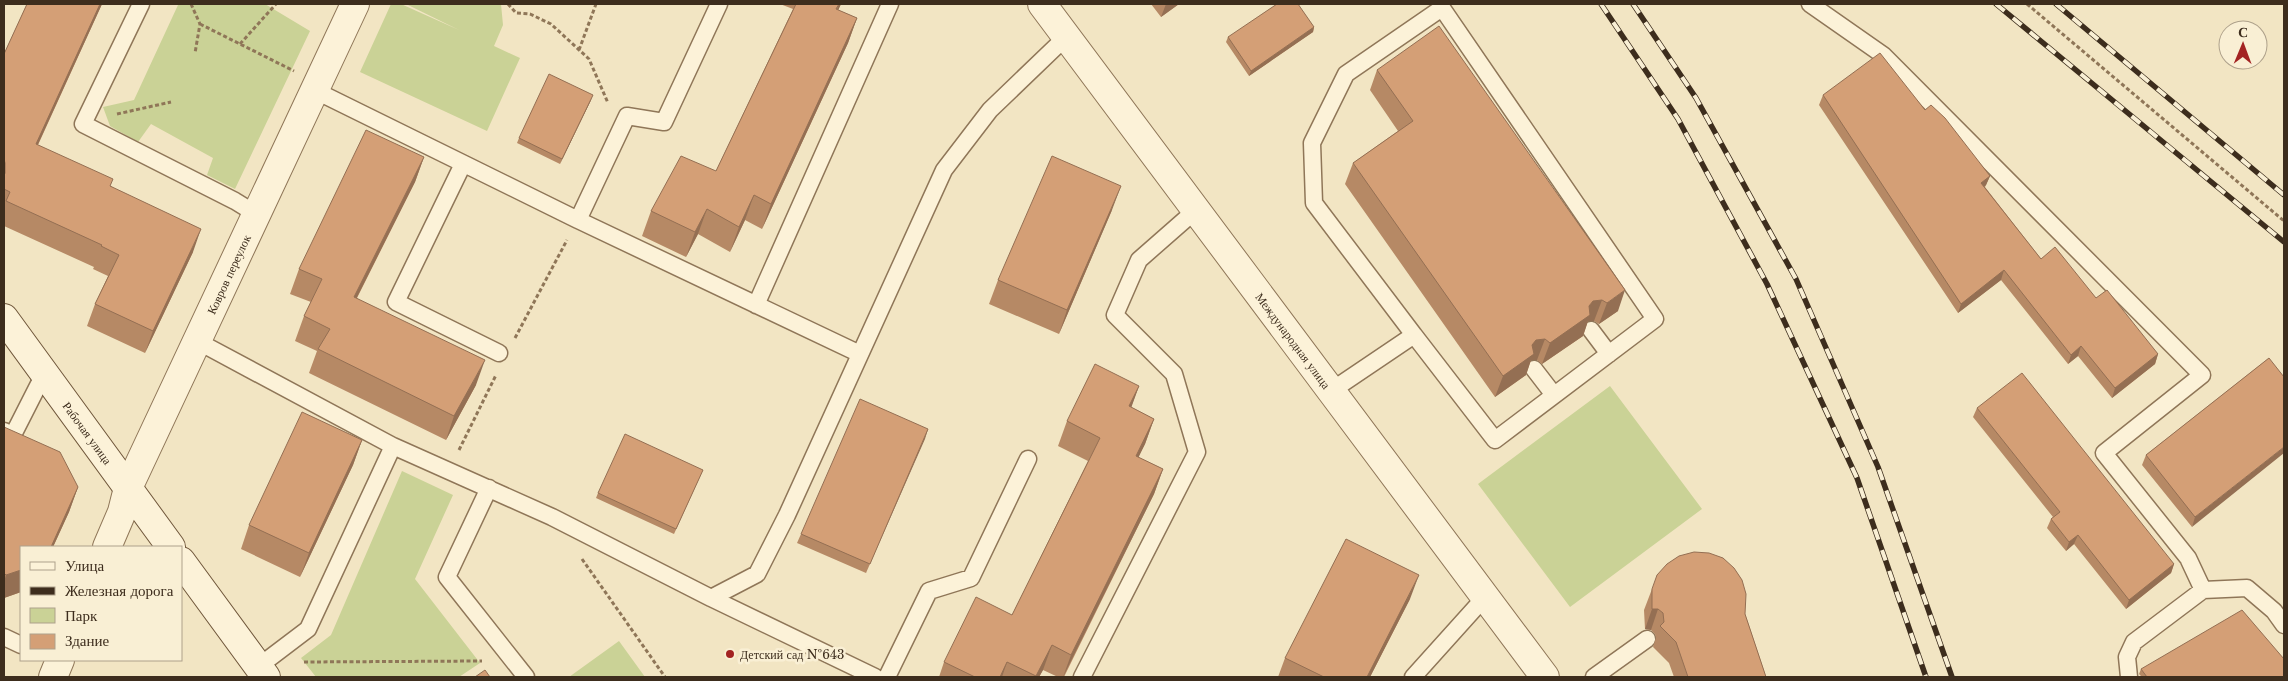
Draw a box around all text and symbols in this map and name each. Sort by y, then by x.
north arrow [2218,20,2268,70]
text: С [2238,23,2248,41]
street label: Ковров переулок [203,232,253,316]
street label: Международная улица [1253,289,1335,392]
street label: Рабочая улица [60,398,116,468]
legend [20,546,182,661]
text: Улица [65,556,104,575]
text: Железная дорога [65,581,174,600]
text: Парк [65,606,98,625]
text: Здание [65,631,109,650]
place label: Детский сад №643 [740,647,844,662]
marker: Детский сад №643 [724,648,736,660]

